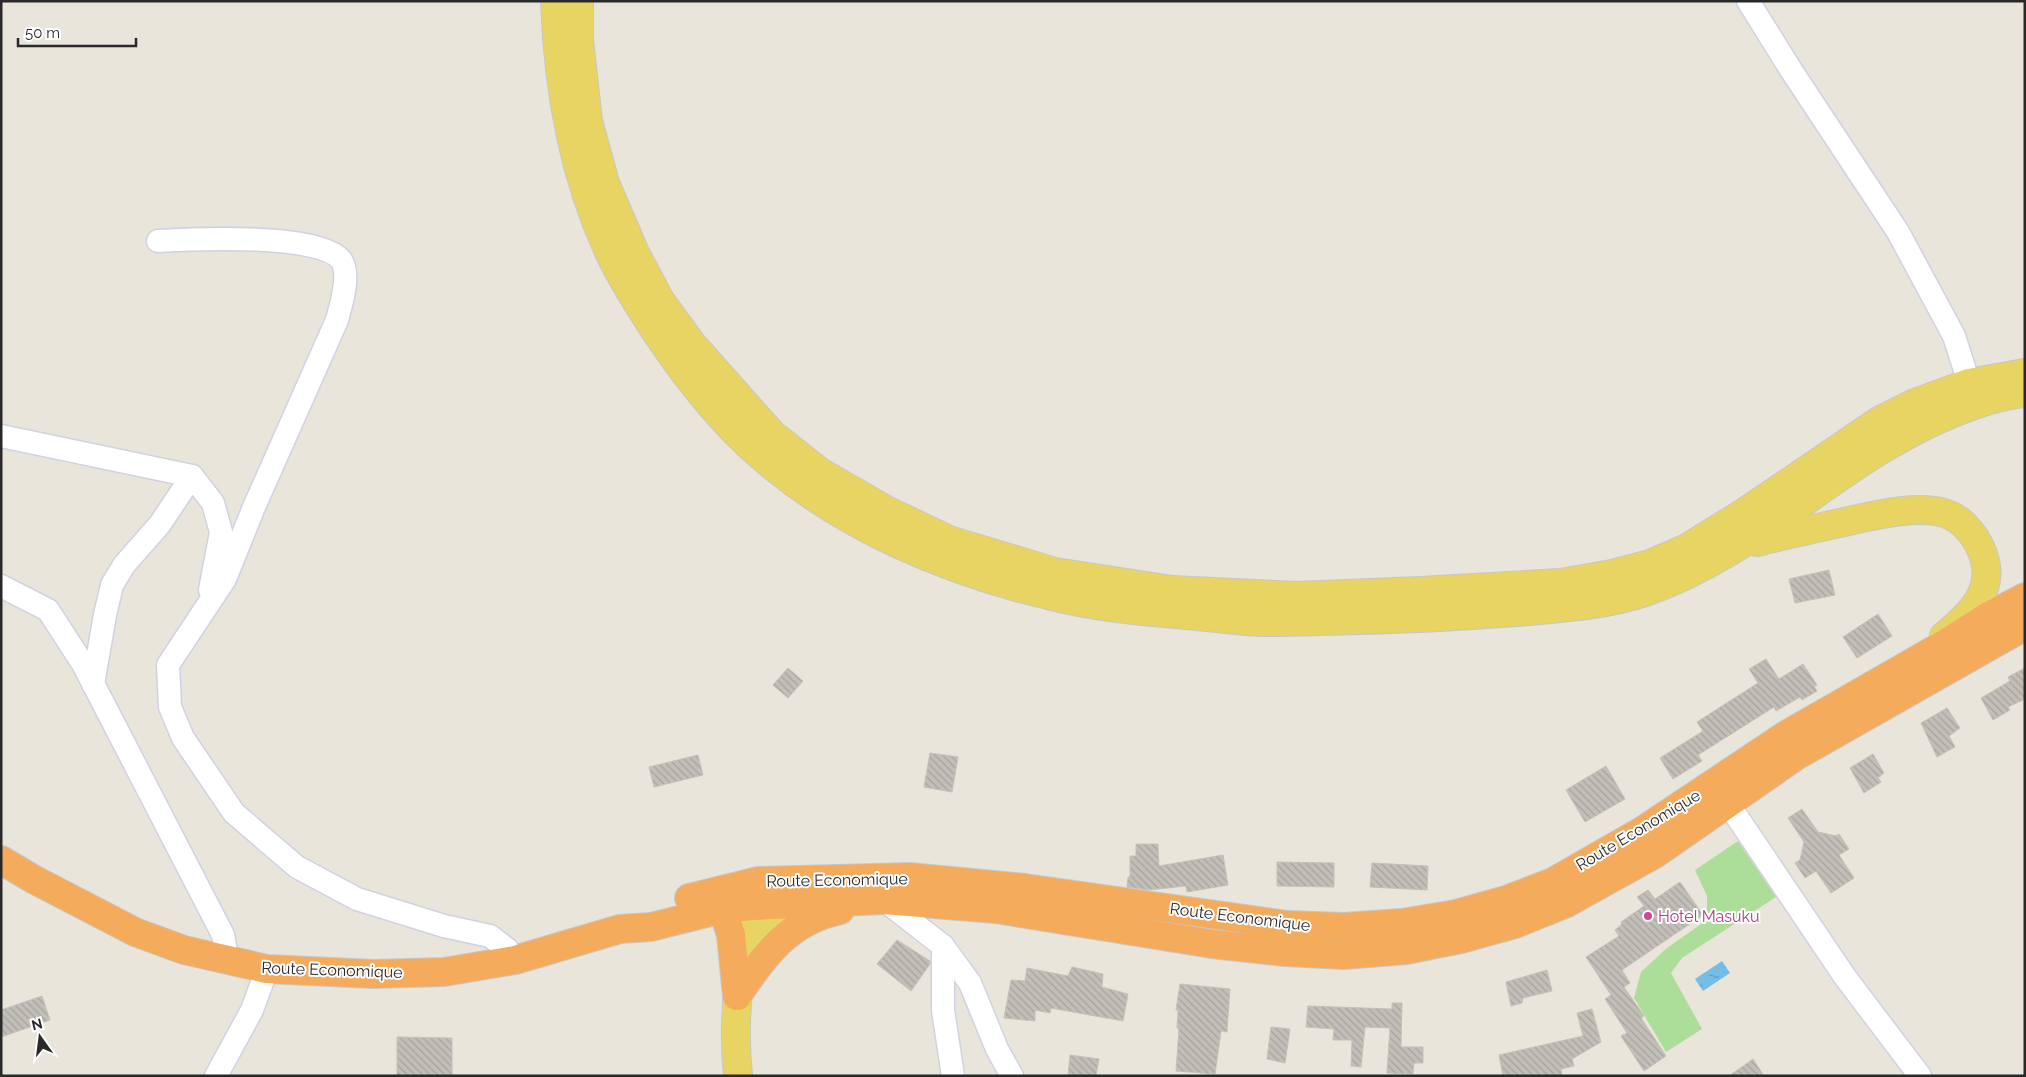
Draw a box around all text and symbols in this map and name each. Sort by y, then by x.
scale bar [18,15,135,47]
text: 50 m [25,24,60,42]
street label: Route Economique [1572,785,1704,875]
street label: Route Economique [766,869,908,891]
street label: Route Economique [1169,899,1311,935]
place label: Hotel Masuku [1658,907,1760,926]
marker: Hotel Masuku [1642,910,1654,922]
street label: Route Economique [261,958,403,982]
north arrow [15,1012,65,1062]
text: N [30,1015,44,1033]

